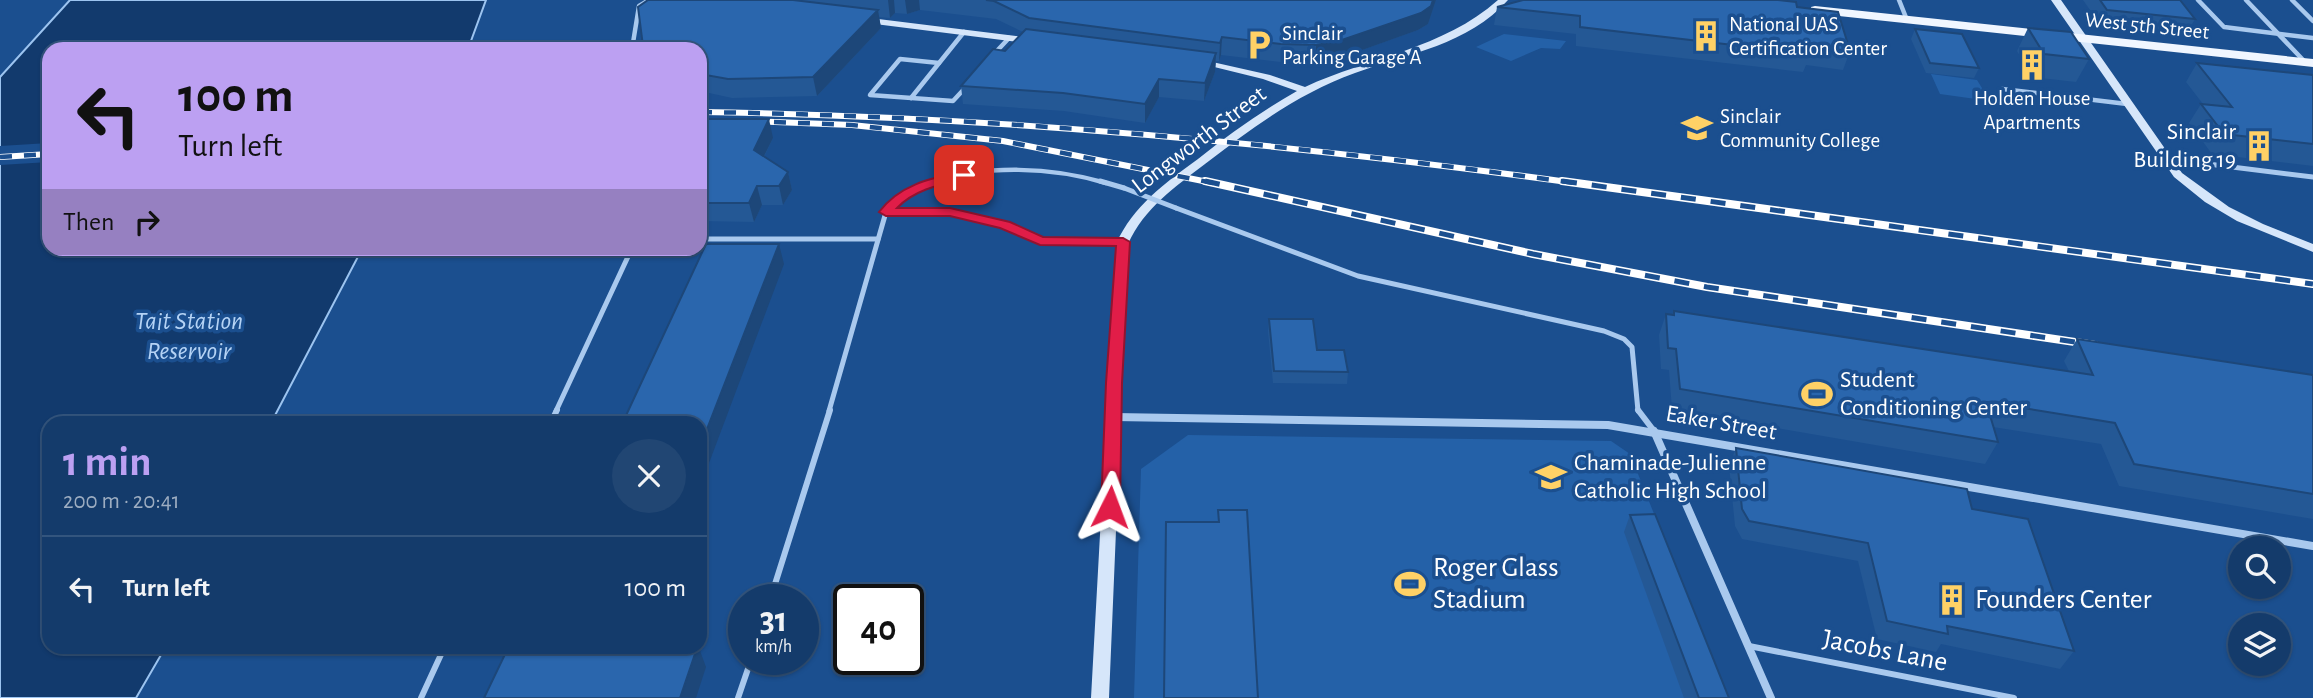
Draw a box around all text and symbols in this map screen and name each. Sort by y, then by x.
street label: West 5th Street [2084,9,2210,43]
place label: National UAS Certification Center [1729,14,1887,59]
building icon: National UAS Certification Center [1689,19,1723,53]
place label: Sinclair Parking Garage A [1282,23,1422,68]
parking icon: Sinclair Parking Garage A [1242,28,1276,62]
building icon: Holden House Apartments [2015,48,2049,82]
icon: left [63,70,154,161]
text: 100 m [178,72,294,121]
street label: Longworth Street [1127,82,1271,198]
place label: Holden House Apartments [1974,88,2090,133]
place label: Sinclair Community College [1720,106,1880,151]
school or university icon: Sinclair Community College [1680,111,1714,145]
place label: Sinclair Building 19 [2133,120,2236,172]
building icon: Sinclair Building 19 [2242,129,2276,163]
text: Turn left [178,130,282,162]
pin [934,145,994,205]
icon: arrive [945,156,983,194]
icon: right [128,203,166,241]
text: Then [63,209,114,235]
water label: Tait Station Reservoir [135,308,243,364]
place label: Student Conditioning Center [1840,368,2027,420]
sports icon: Student Conditioning Center [1800,377,1834,411]
street label: Eaker Street [1664,401,1779,445]
button: close [612,439,686,513]
text: 1 min [63,441,152,483]
place label: Chaminade-Julienne Catholic High School [1574,451,1767,503]
school or university icon: Chaminade-Julienne Catholic High School [1534,460,1568,494]
position arrow [1073,470,1147,544]
text: 200 m · 20:41 [63,490,180,513]
map controls [2228,536,2291,676]
button: search [2228,536,2291,599]
place label: Roger Glass Stadium [1433,554,1559,614]
sports icon: Roger Glass Stadium [1393,567,1427,601]
icon: left [63,570,101,608]
text: Turn left [122,575,210,601]
text: 100 m [625,575,686,601]
building icon: Founders Center [1935,583,1969,617]
speed limit sign: 40 [833,584,924,675]
place label: Founders Center [1975,586,2152,614]
text: 31 [760,603,787,638]
button: layers [2228,613,2291,676]
street label: Jacobs Lane [1820,625,1950,677]
text: km/h [755,638,792,656]

